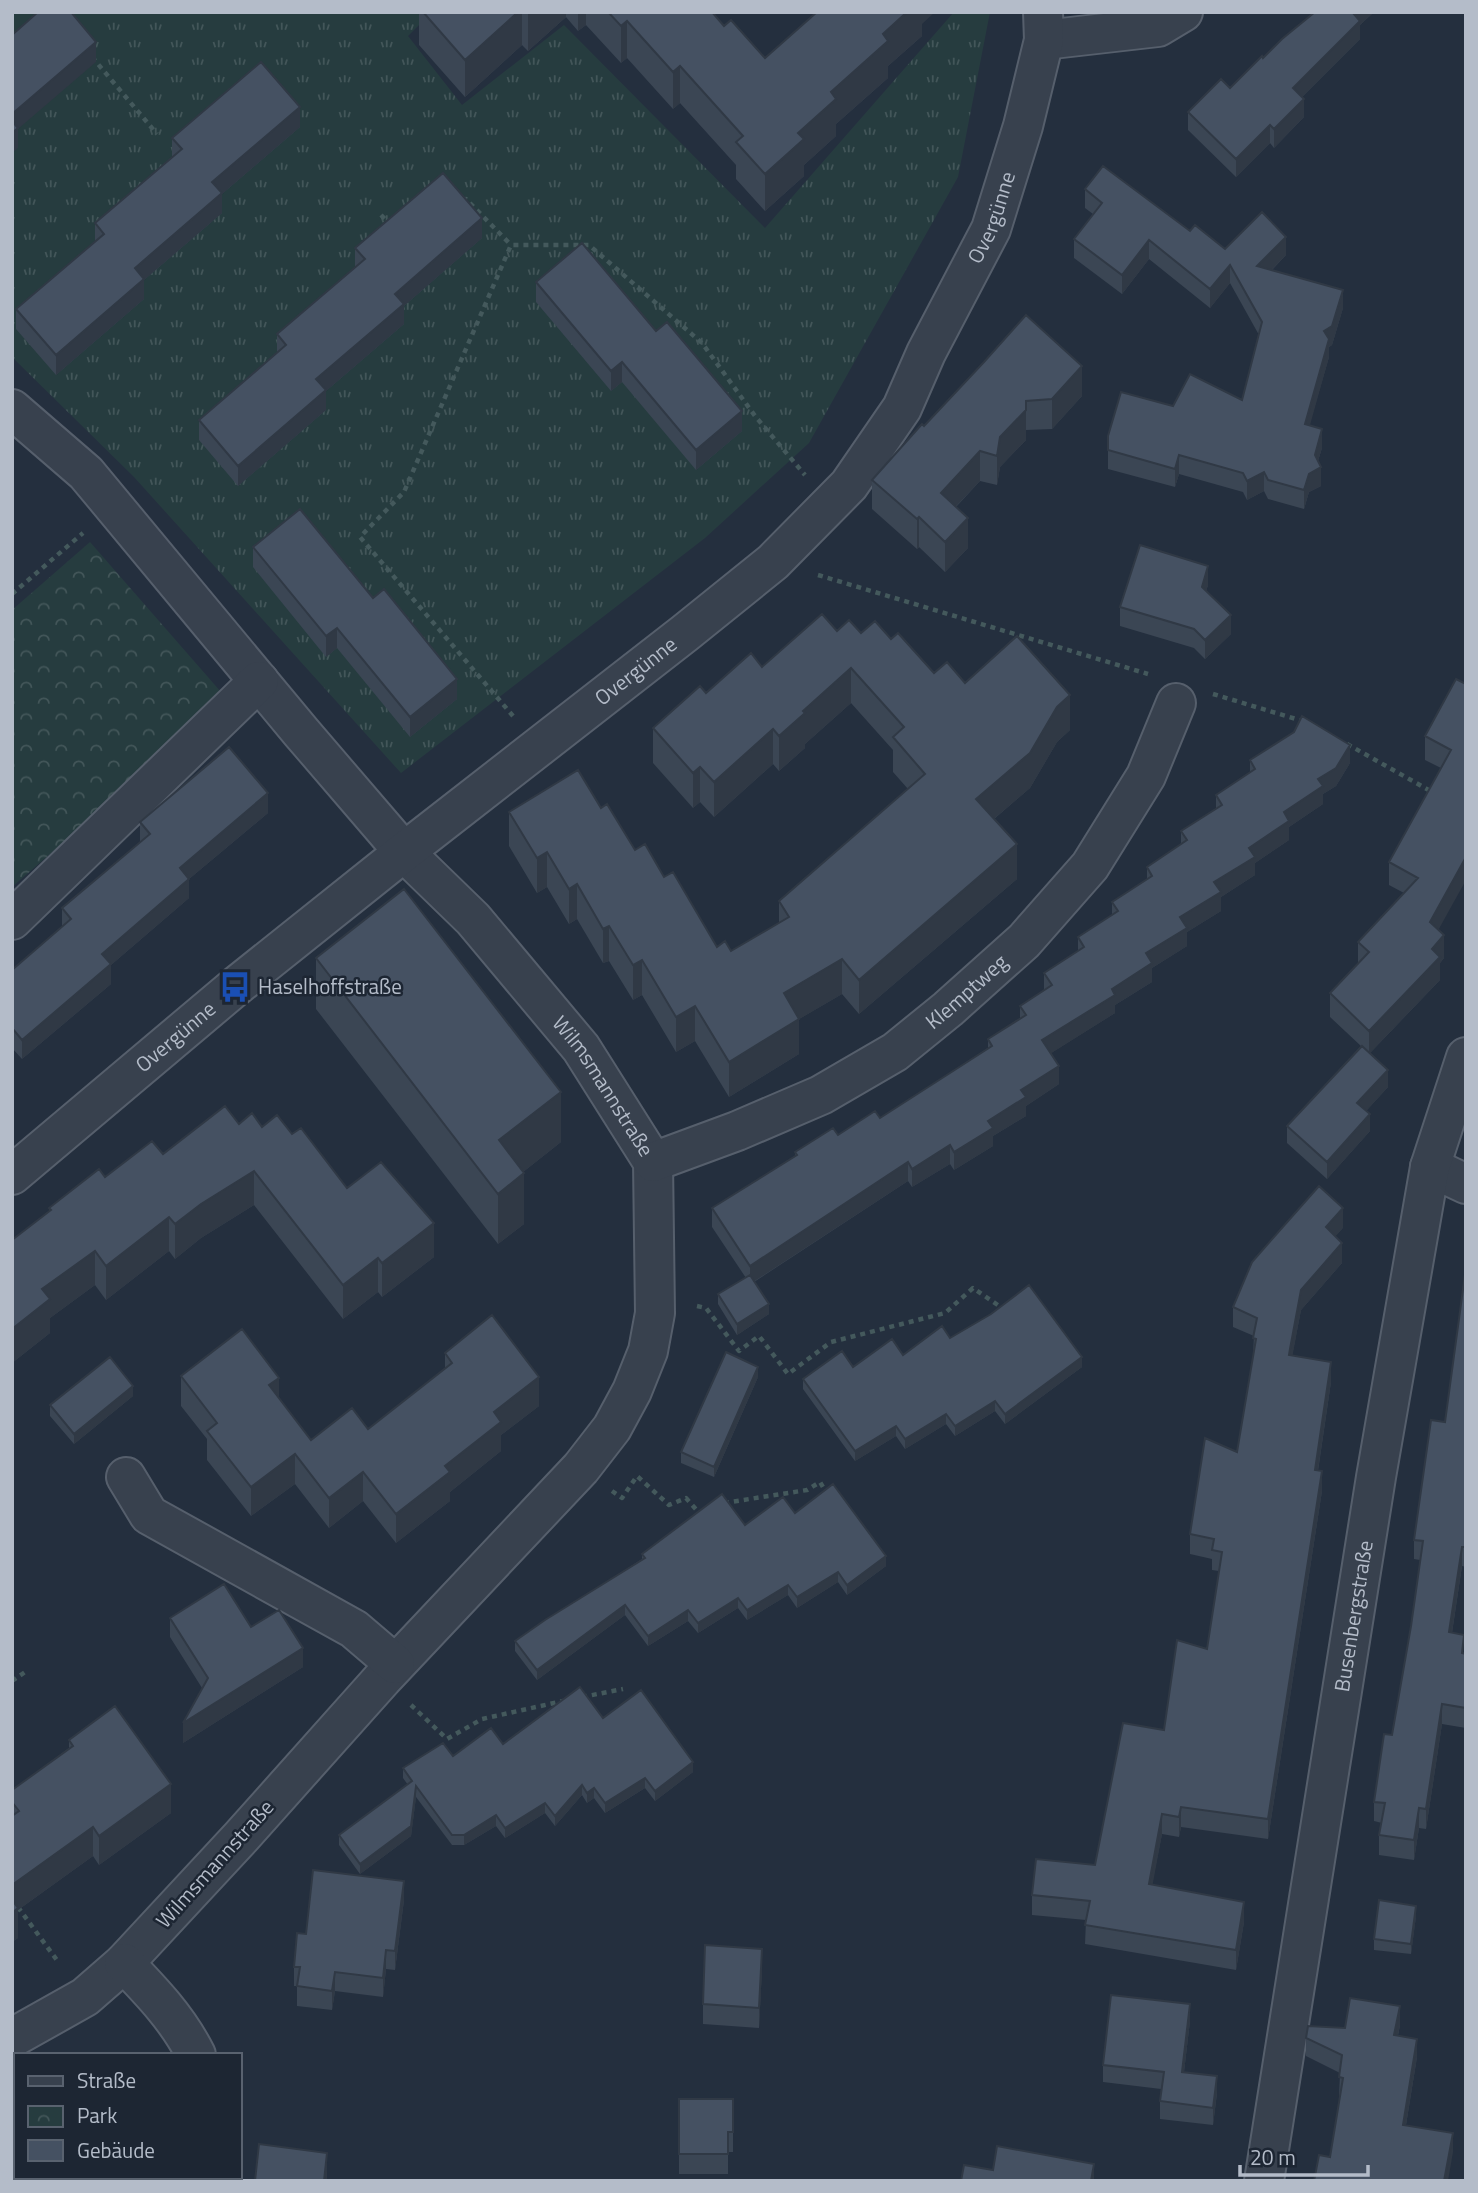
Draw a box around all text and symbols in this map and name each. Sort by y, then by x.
street label: Overgünne [959,167,1023,269]
street label: Overgünne [587,628,683,713]
street label: Klemptweg [918,946,1014,1036]
bus stop icon: Haselhoffstraße [218,970,252,1004]
place label: Haselhoffstraße [258,970,402,1002]
street label: Overgünne [128,993,222,1080]
street label: Wilmsmannstraße [545,1008,663,1162]
street label: Busenbergstraße [1325,1538,1381,1694]
street label: Wilmsmannstraße [148,1792,281,1935]
legend [14,2053,242,2179]
text: Straße [77,2064,136,2096]
text: Park [77,2099,117,2131]
text: Gebäude [77,2134,155,2166]
scale bar [1240,2134,1368,2178]
text: 20 m [1250,2141,1296,2173]

